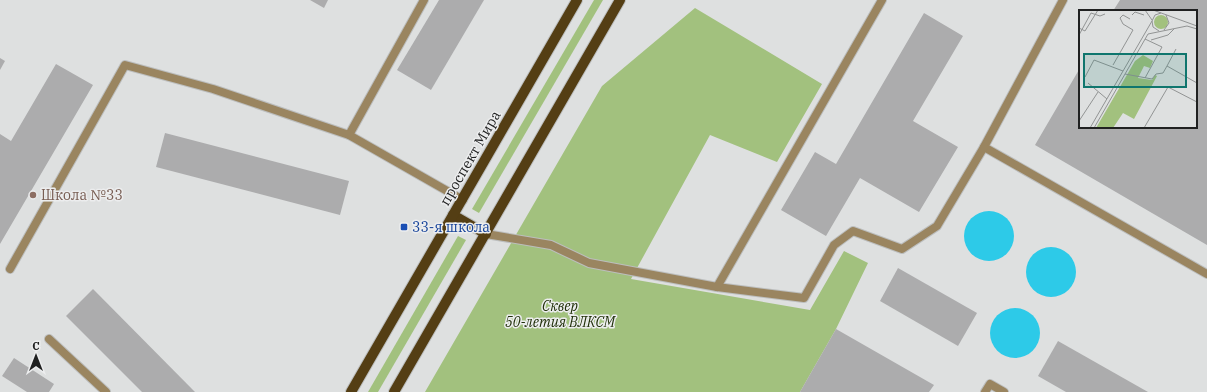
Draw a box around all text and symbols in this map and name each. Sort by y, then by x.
inset map [1079,10,1197,128]
street label: проспект Мира [436,107,505,209]
place label: Школа №33 [41,186,123,204]
marker: Школа №33 [28,190,38,200]
place label: 33-я школа [412,218,490,236]
marker: 33-я школа [399,222,409,232]
park label: Сквер 50-летия ВЛКСМ [505,297,617,331]
north arrow [16,336,56,376]
text: С [32,339,40,353]

